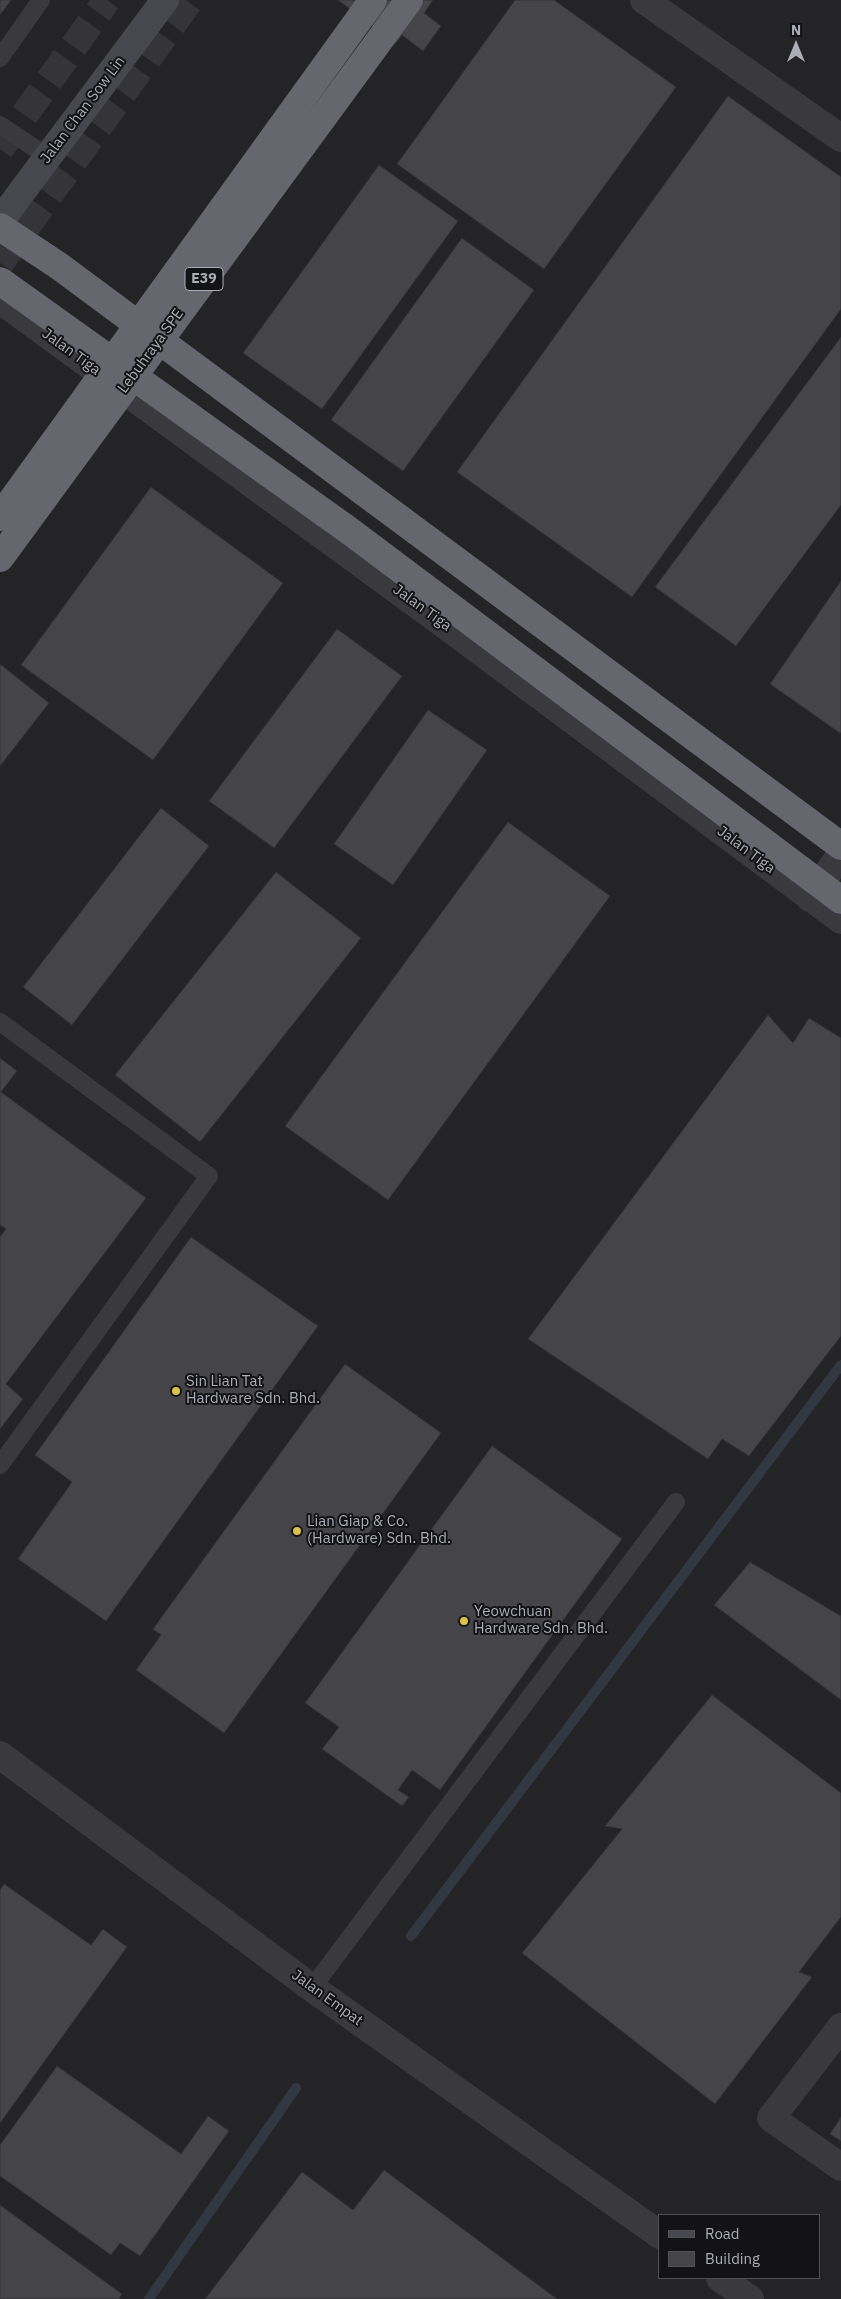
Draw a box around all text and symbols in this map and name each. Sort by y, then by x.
north arrow [771,20,821,70]
text: N [791,21,801,39]
street label: Jalan Chan Sow Lin [37,53,129,167]
road number: E39 [185,268,223,290]
street label: Lebuhraya SPE [114,305,188,397]
street label: Jalan Tiga [38,325,104,379]
street label: Jalan Tiga [389,581,455,635]
street label: Jalan Tiga [713,822,779,878]
place label: Sin Lian Tat Hardware Sdn. Bhd. [186,1373,320,1408]
marker: Sin Lian Tat Hardware Sdn. Bhd. [170,1385,182,1397]
place label: Lian Giap & Co. (Hardware) Sdn. Bhd. [307,1513,451,1548]
marker: Lian Giap & Co. (Hardware) Sdn. Bhd. [291,1525,303,1537]
place label: Yeowchuan Hardware Sdn. Bhd. [474,1603,608,1638]
marker: Yeowchuan Hardware Sdn. Bhd. [458,1615,470,1627]
street label: Jalan Empat [288,1966,366,2030]
legend [658,2214,821,2279]
text: Road [705,2224,740,2243]
text: Building [705,2249,760,2268]

